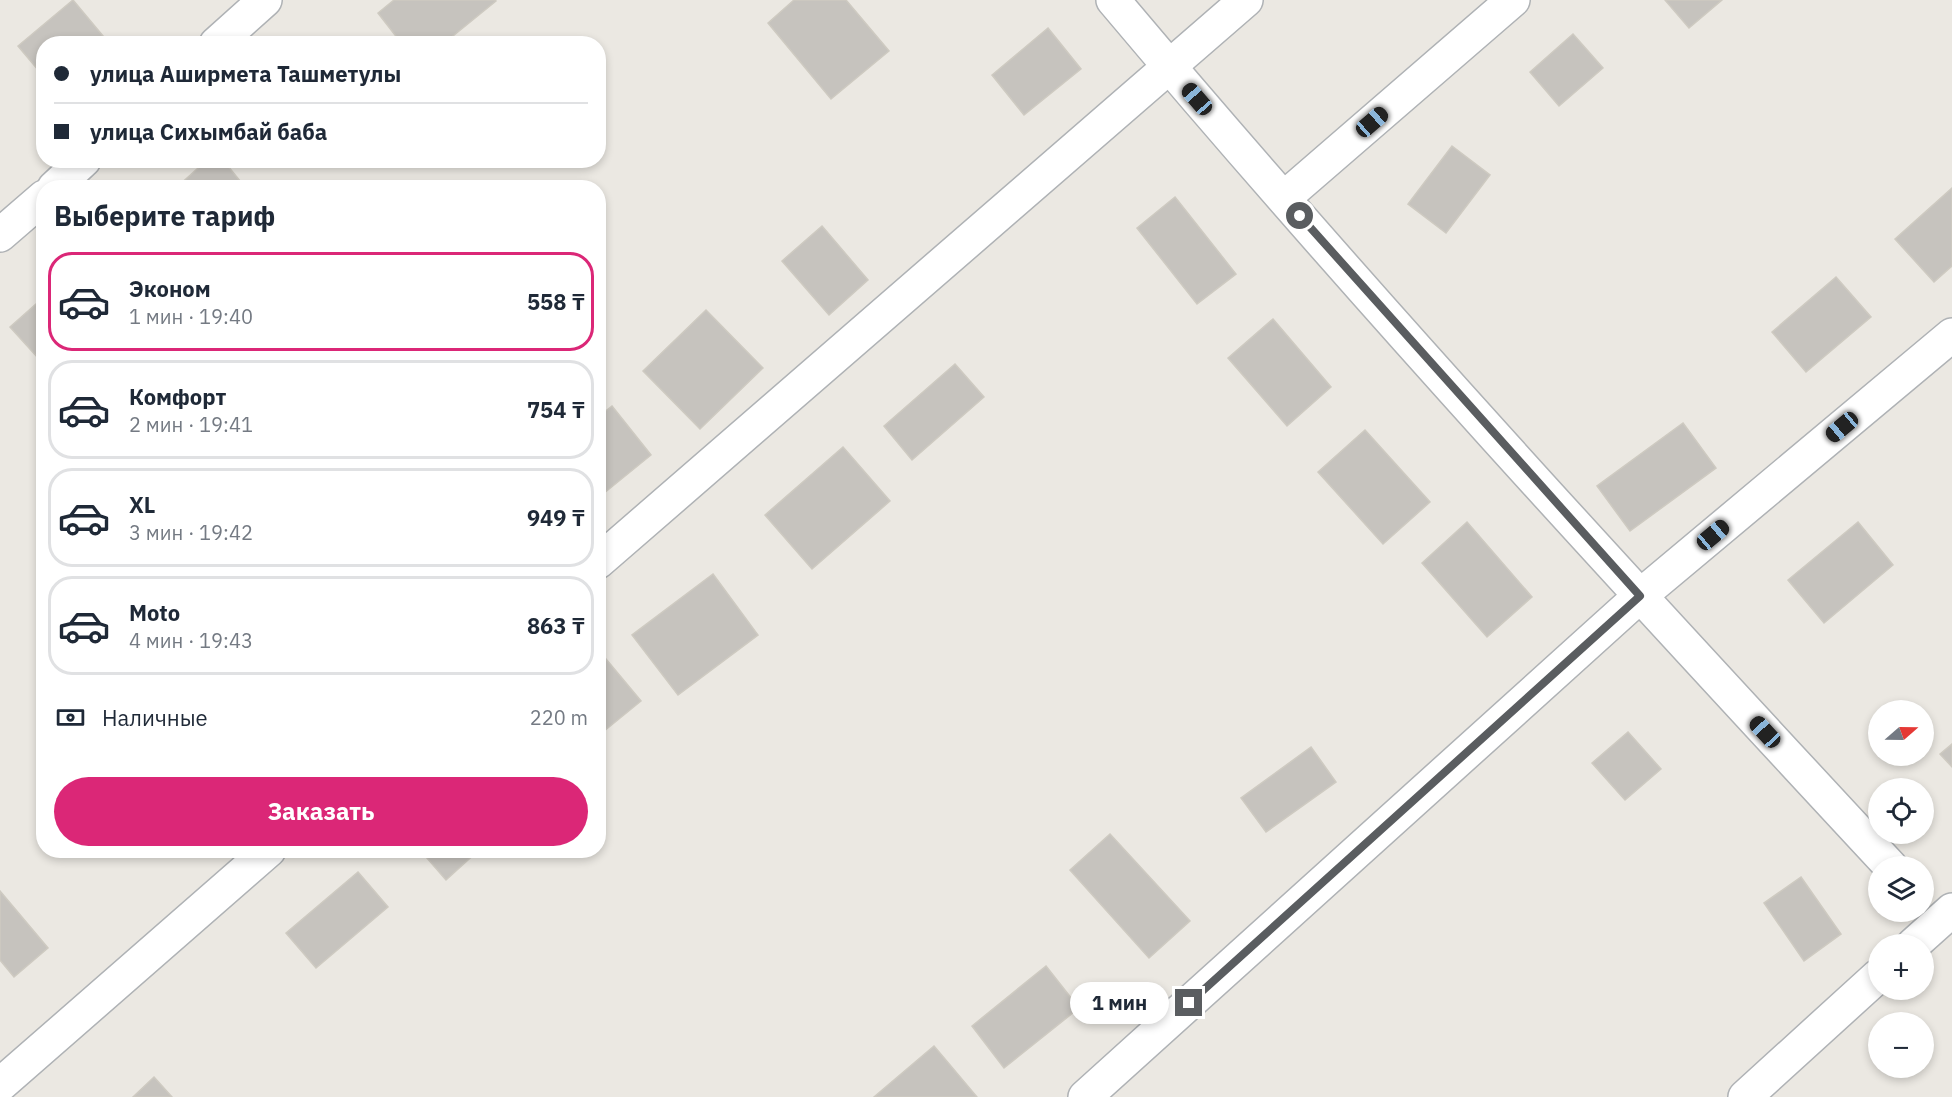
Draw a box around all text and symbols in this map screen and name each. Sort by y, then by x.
text: улица Аширмета Ташметулы [90,59,401,88]
car [1178,80,1216,118]
car [1353,103,1391,141]
text: улица Сихымбай баба [90,117,327,146]
text: Выберите тариф [54,198,275,233]
route start [1286,202,1313,229]
text: Эконом [129,274,211,303]
icon: car [57,275,111,329]
text: 558 ₸ [527,287,585,316]
text: 1 мин · 19:40 [129,303,253,330]
text: Комфорт [129,382,226,411]
icon: car [57,383,111,437]
text: 754 ₸ [527,395,585,424]
car [1822,409,1862,445]
text: 2 мин · 19:41 [129,411,253,438]
text: XL [129,490,155,519]
icon: car [57,491,111,545]
text: 949 ₸ [527,503,585,532]
car [1693,517,1733,553]
text: 3 мин · 19:42 [129,519,253,546]
text: Moto [129,598,180,627]
icon: car [57,599,111,653]
text: 863 ₸ [527,611,585,640]
text: 4 мин · 19:43 [129,627,253,654]
north arrow [1868,700,1934,766]
map controls [1868,700,1934,1078]
icon: cash [54,701,87,734]
text: Наличные [102,703,208,732]
text: 220 m [530,704,588,731]
car [1746,713,1784,751]
button: Заказать [54,777,588,846]
button: locate [1868,778,1934,844]
button: layers [1868,856,1934,922]
button: + [1868,934,1934,1000]
callout: 1 мин [1069,982,1168,1024]
text: 1 мин [1092,989,1147,1016]
route end [1175,989,1202,1016]
button: − [1868,1012,1934,1078]

